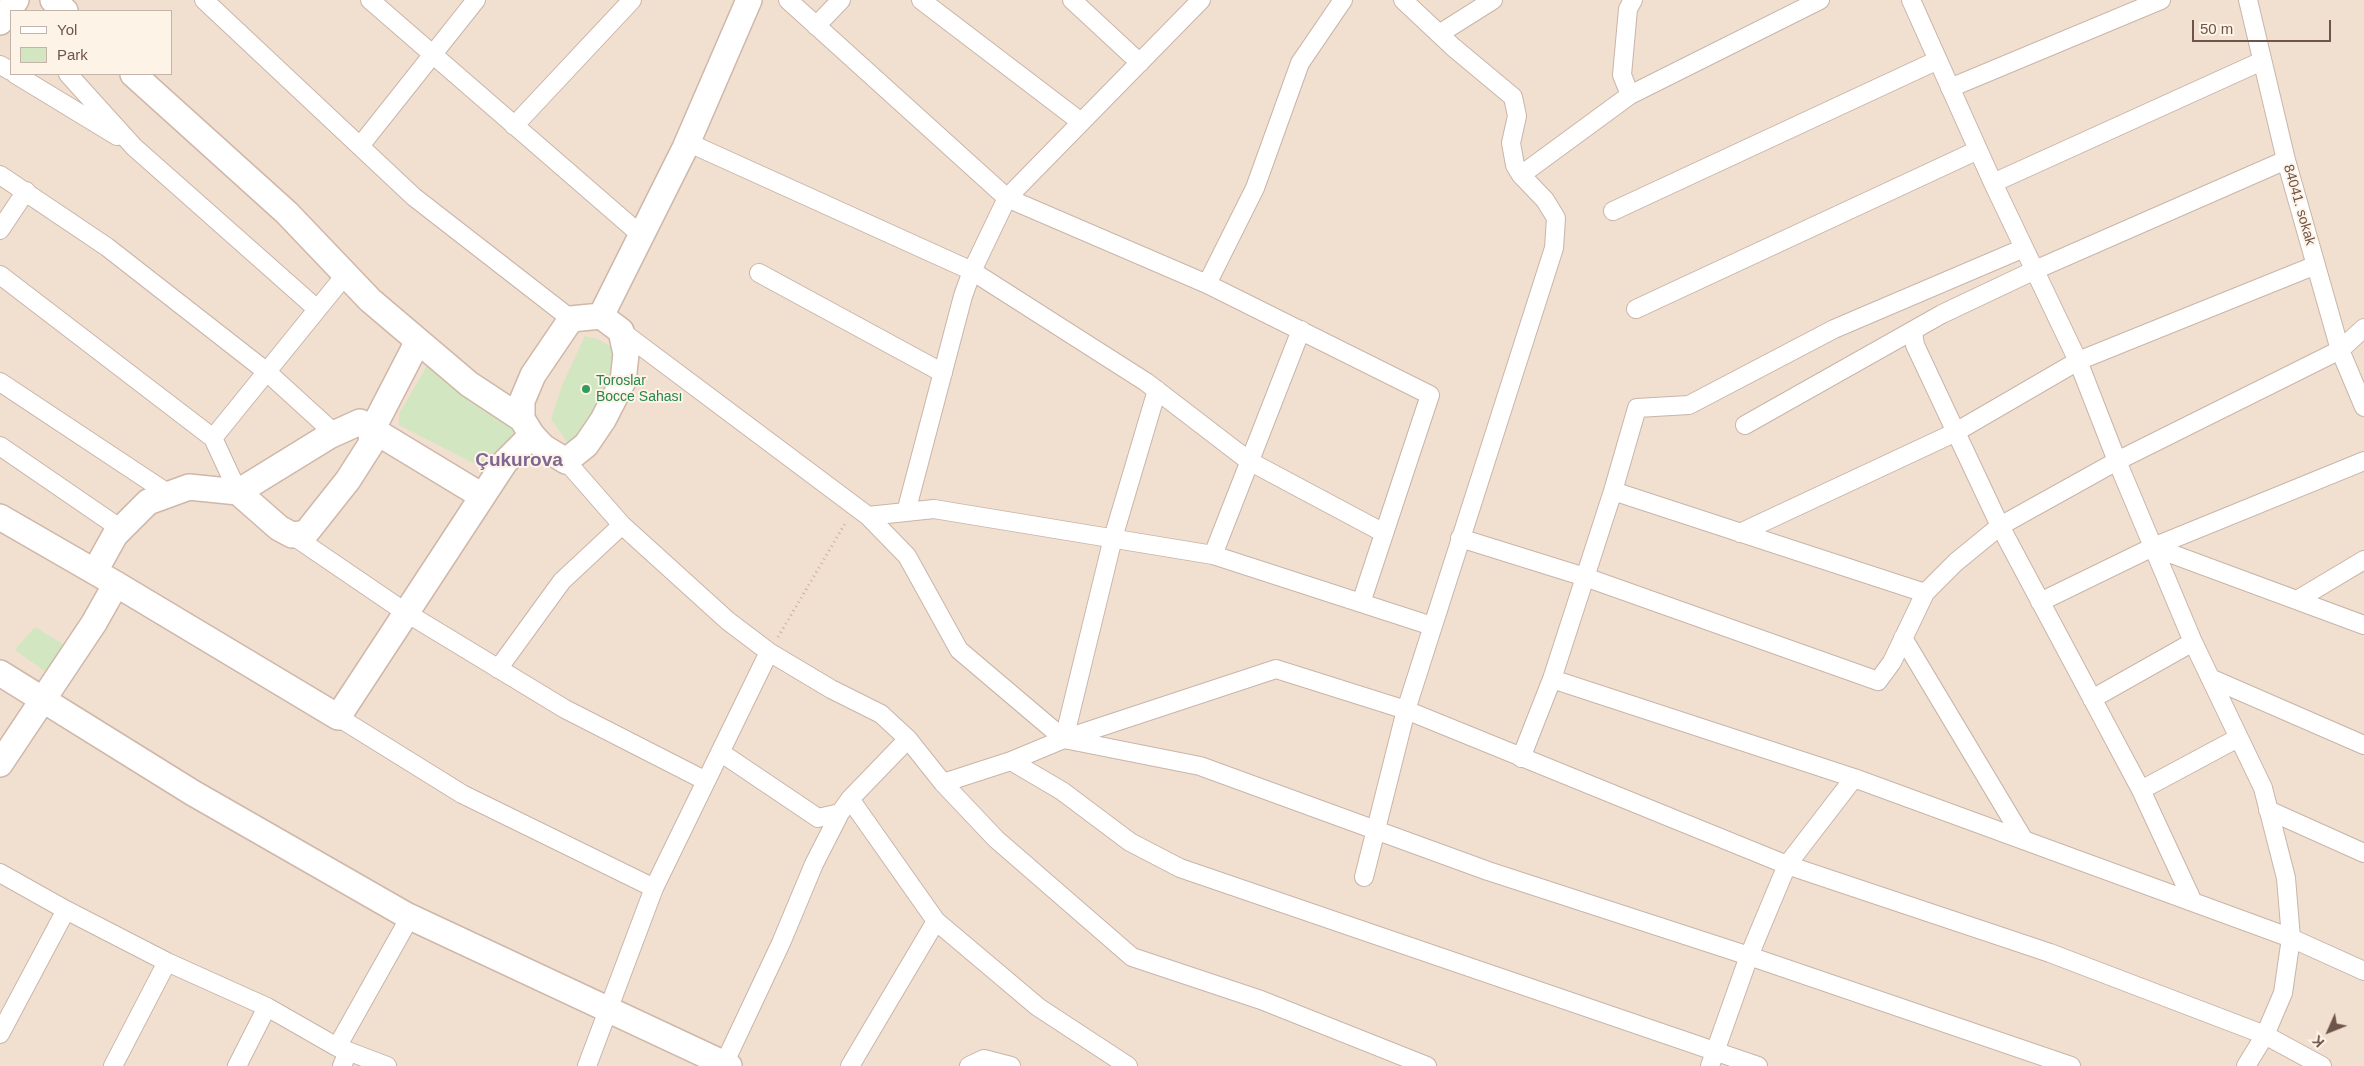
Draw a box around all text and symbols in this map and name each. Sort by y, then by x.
legend [10,10,172,75]
scale bar [2194,10,2333,42]
text: 50 m [2200,20,2233,37]
text: Yol [57,21,77,38]
text: Park [57,46,88,63]
street label: 84041. sokak [2279,163,2319,247]
place label: Toroslar Bocce Sahası [596,373,682,406]
marker: Toroslar Bocce Sahası [580,383,592,395]
district label: Çukurova [475,450,563,472]
north arrow [2304,1006,2354,1056]
text: K [2309,1032,2327,1051]

